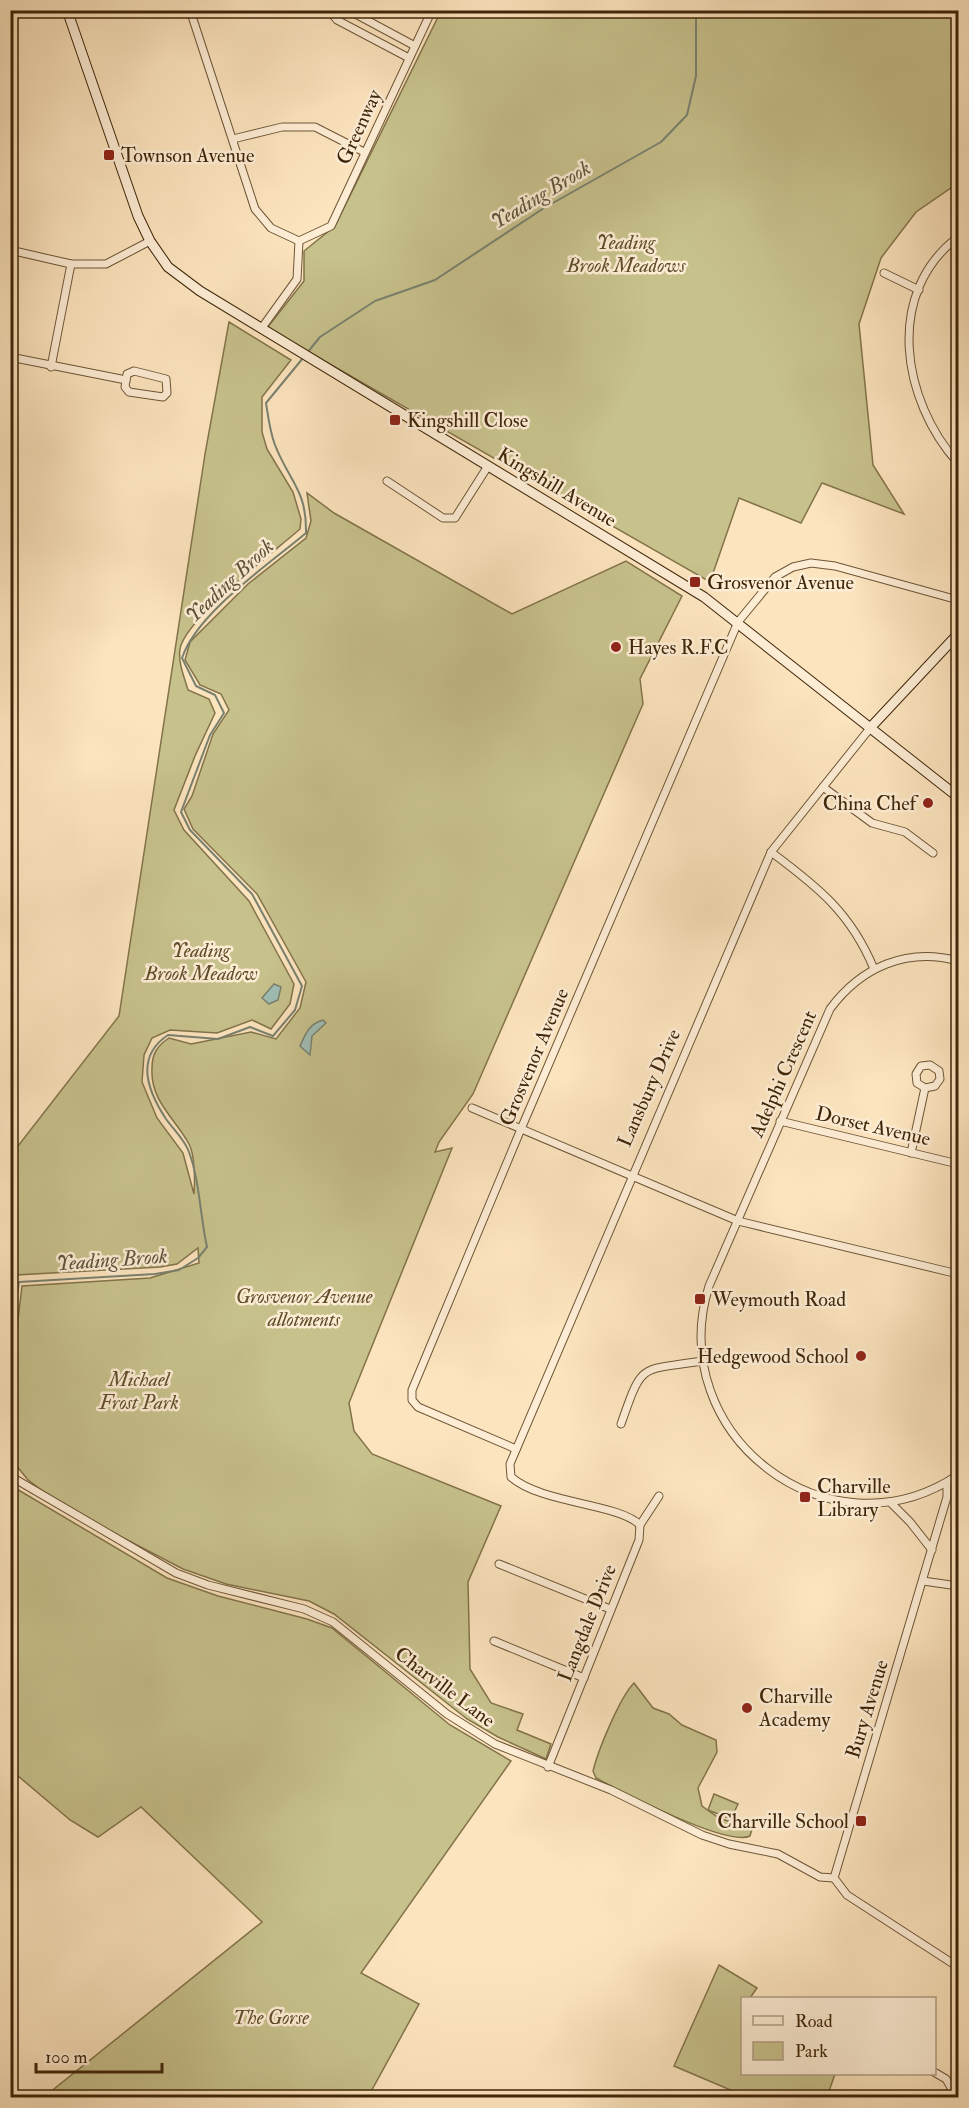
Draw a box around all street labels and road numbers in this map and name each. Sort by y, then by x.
street label: Greenway [331,84,388,169]
street label: Kingshill Avenue [493,442,621,532]
street label: Grosvenor Avenue [494,984,574,1130]
street label: Adelphi Crescent [743,1006,823,1143]
street label: Lansbury Drive [612,1025,686,1151]
street label: Dorset Avenue [813,1101,933,1151]
street label: Langdale Drive [552,1561,622,1685]
street label: Charville Lane [390,1641,500,1733]
street label: Bury Avenue [840,1657,894,1761]

